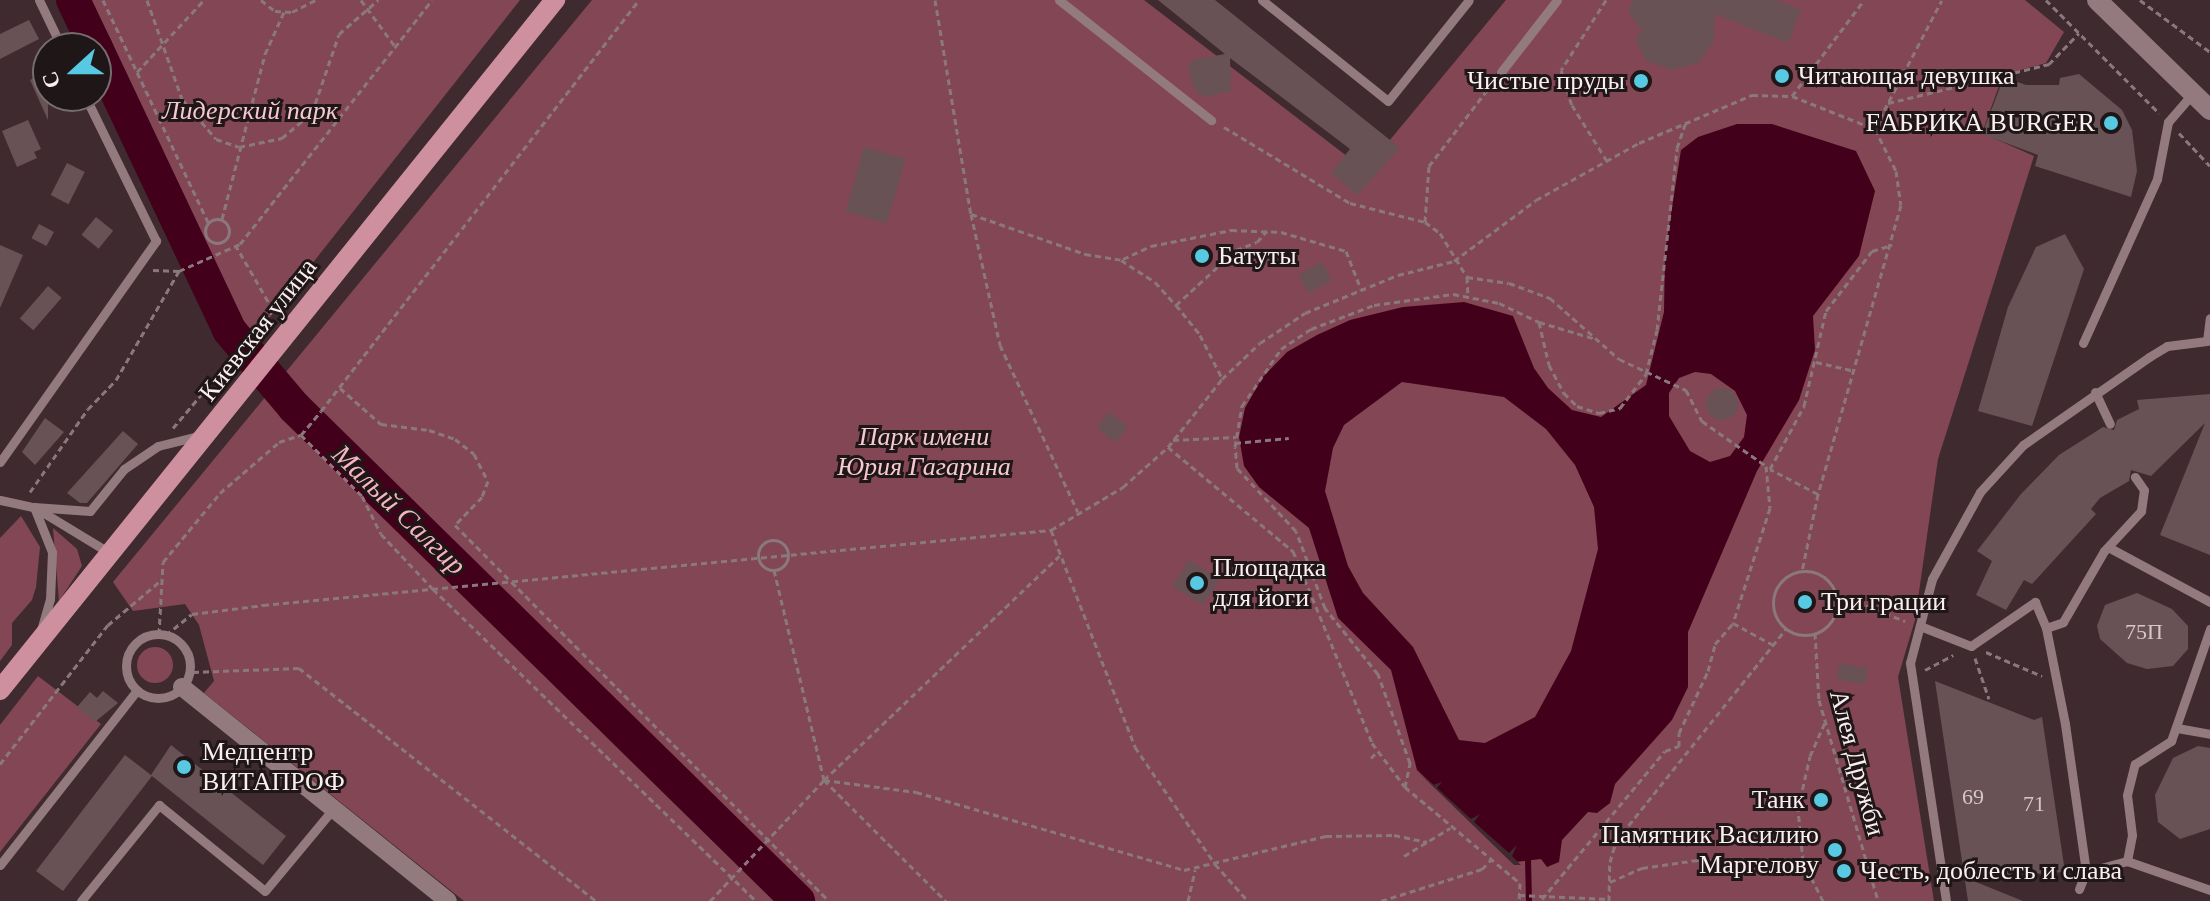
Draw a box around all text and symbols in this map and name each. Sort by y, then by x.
north arrow [32,32,112,112]
place label: Читающая девушка [1798,60,2014,92]
place label: Чистые пруды [1467,65,1625,97]
marker: Читающая девушка [1773,67,1791,85]
text: С [36,68,66,92]
marker: Чистые пруды [1632,72,1650,90]
park label: Лидерский парк [162,95,338,127]
place label: FАБРИКА BURGER [1866,107,2095,139]
marker: FАБРИКА BURGER [2102,114,2120,132]
place label: Батуты [1218,240,1297,272]
marker: Батуты [1193,247,1211,265]
street label: Киевская улица [192,252,324,408]
park label: Парк имени Юрия Гагарина [837,421,1011,482]
water label: Малый Салгир [325,438,473,582]
place label: Площадка для йоги [1213,552,1326,614]
marker: Площадка для йоги [1188,574,1206,592]
place label: Три грации [1821,586,1946,618]
marker: Три грации [1796,593,1814,611]
house number: 75П [2125,619,2163,645]
street label: Алея Дружби [1823,687,1891,839]
place label: Медцентр ВИТАПРОФ [202,736,345,798]
marker: Медцентр ВИТАПРОФ [173,756,195,778]
place label: Танк [1752,784,1805,816]
house number: 69 [1962,784,1984,810]
marker: Танк [1812,791,1830,809]
house number: 71 [2023,791,2045,817]
place label: Памятник Василию Маргелову [1601,819,1819,880]
marker: Памятник Василию Маргелову [1826,841,1844,859]
place label: Честь, доблесть и слава [1860,855,2122,887]
marker: Честь, доблесть и слава [1835,862,1853,880]

